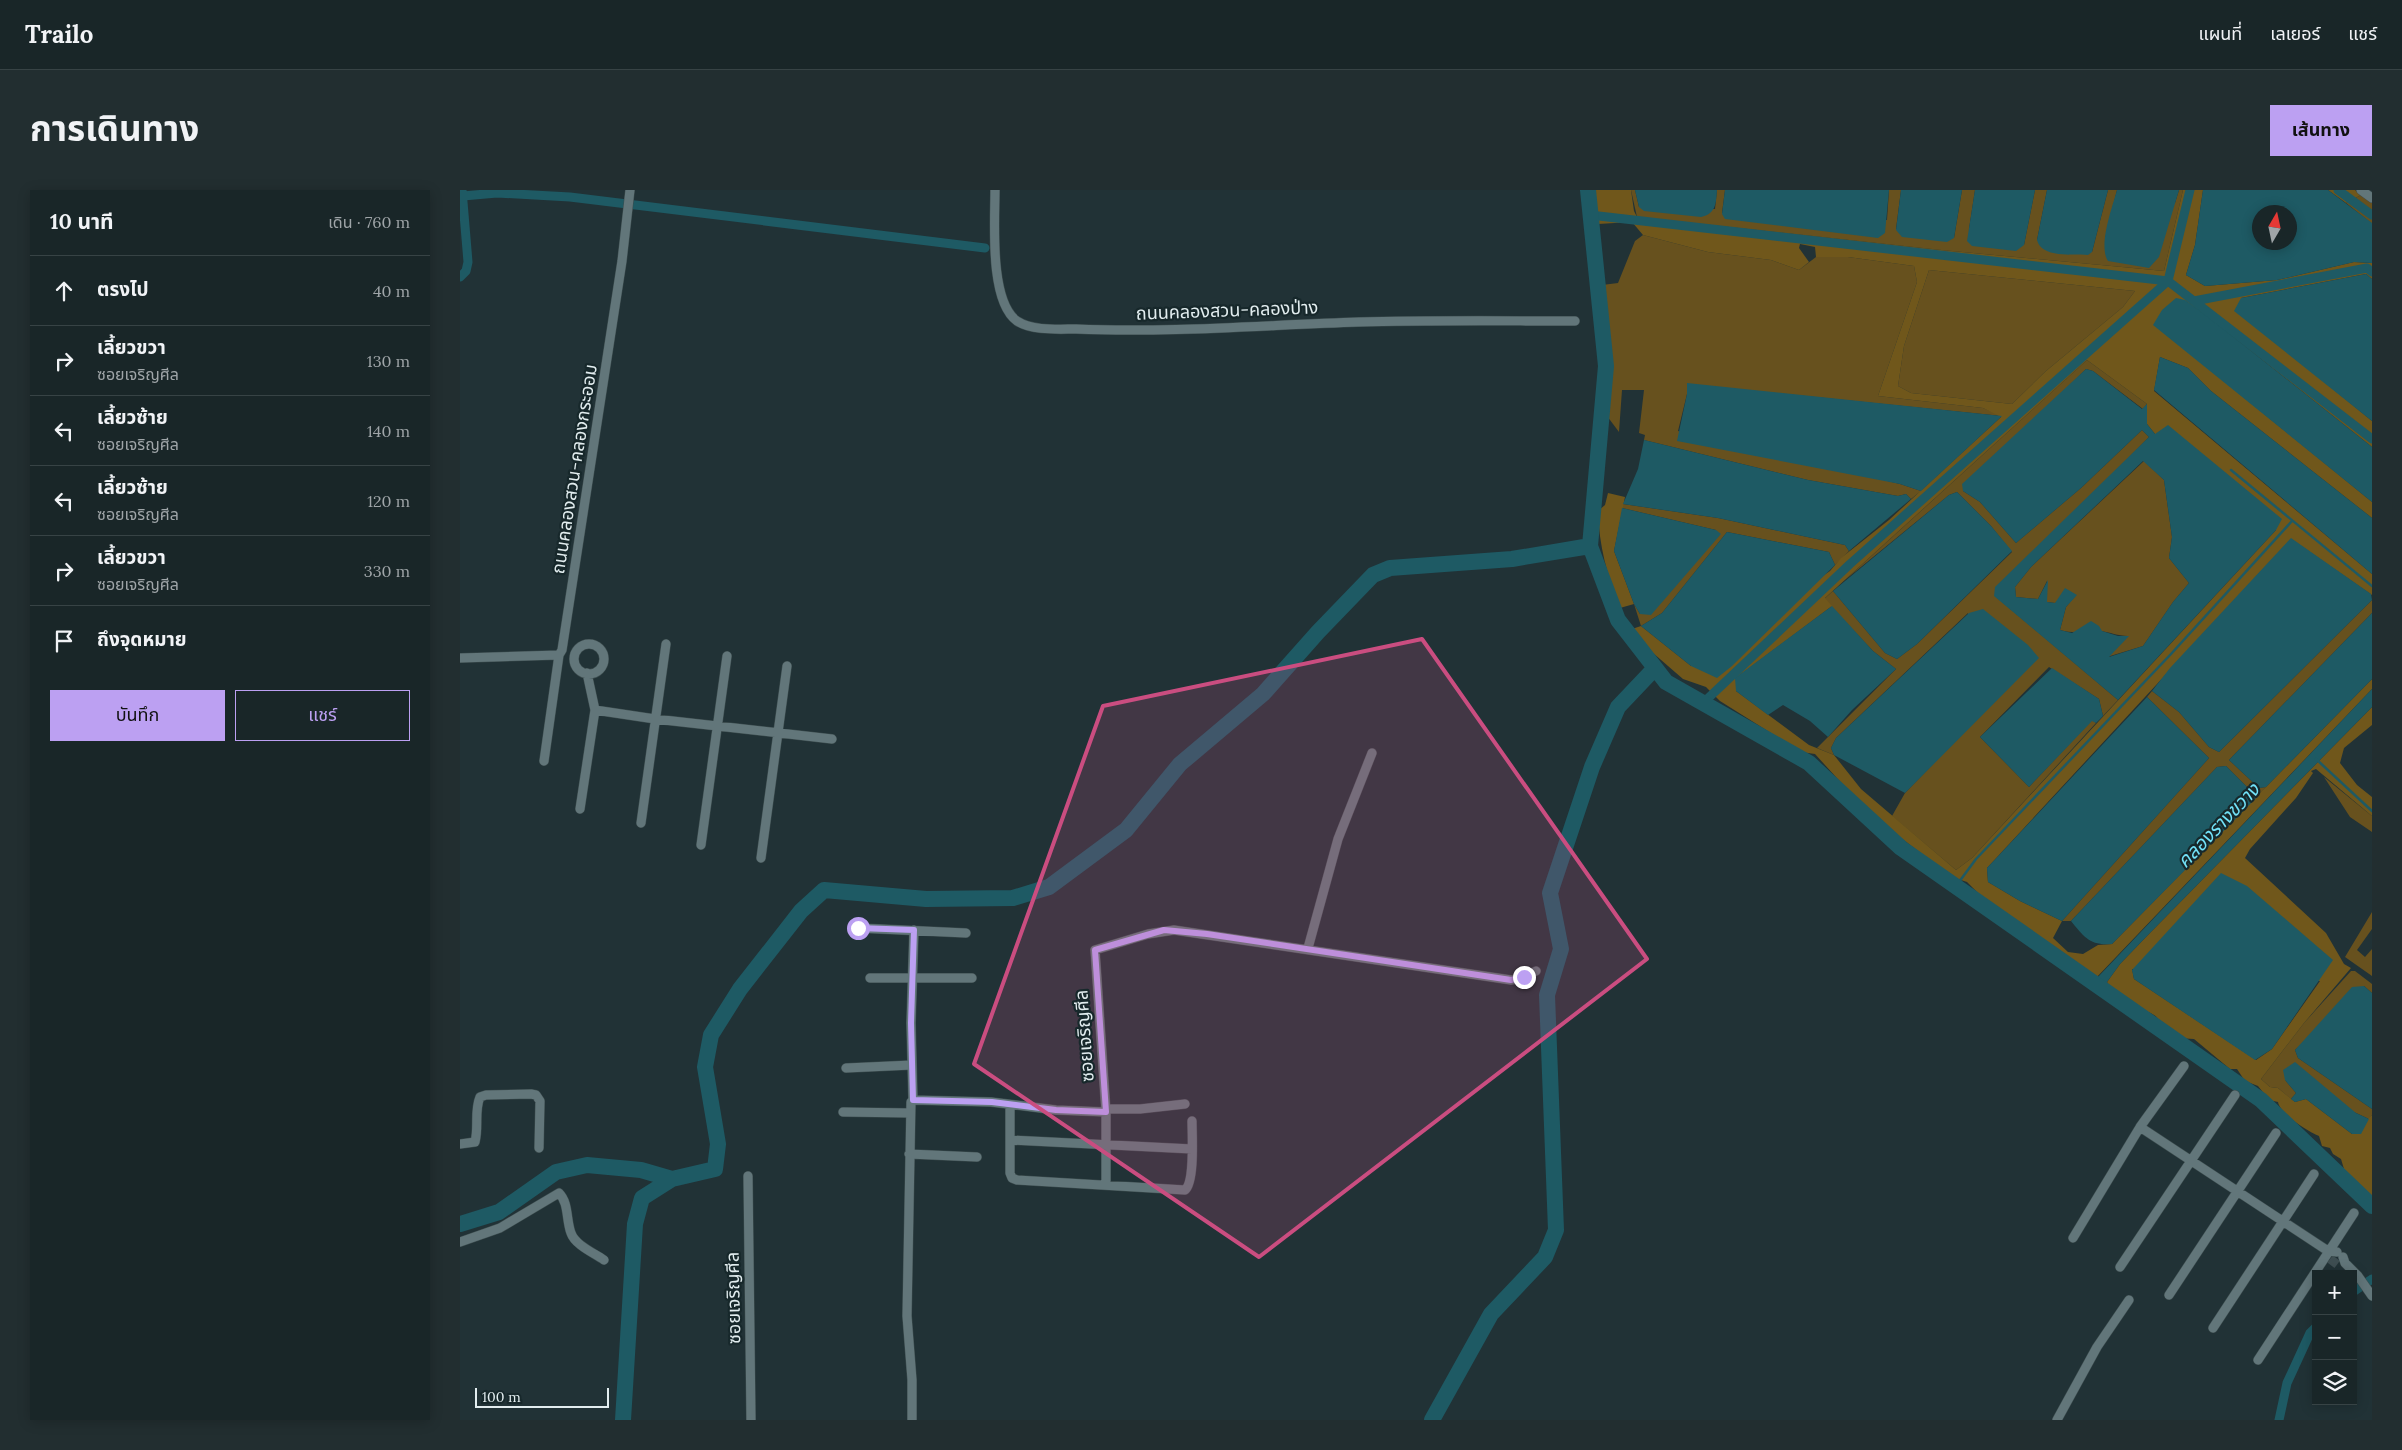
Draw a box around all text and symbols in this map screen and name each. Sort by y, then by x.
text: Trailo [25,19,93,50]
text: แผนที่ [2198,22,2242,45]
text: เลเยอร์ [2270,22,2320,45]
text: แชร์ [2348,22,2377,45]
button: เส้นทาง [2270,105,2372,156]
text: การเดินทาง [30,106,199,151]
north arrow [2252,205,2297,250]
text: 10 นาที [50,208,114,235]
text: เดิน · 760 m [328,212,410,232]
icon: ahead [50,277,78,305]
text: ตรงไป [97,277,149,301]
text: 40 m [373,281,410,301]
street label: ถนนคลองสวน-คลองป่าง [1135,295,1319,325]
text: เลี้ยวขวา [97,335,166,359]
icon: right [50,347,78,375]
text: 130 m [367,351,410,371]
street label: ถนนคลองสวน-คลองกระออม [546,363,602,575]
text: ซอยเจริญศีล [97,364,179,384]
text: เลี้ยวซ้าย [97,405,168,429]
icon: left [50,417,78,445]
text: 140 m [367,421,410,441]
text: ซอยเจริญศีล [97,434,179,454]
text: เลี้ยวซ้าย [97,475,168,499]
icon: left [50,487,78,515]
text: 120 m [367,491,410,511]
text: ซอยเจริญศีล [97,504,179,524]
text: เลี้ยวขวา [97,545,166,569]
icon: right [50,557,78,585]
text: 330 m [364,561,410,581]
text: ซอยเจริญศีล [97,574,179,594]
icon: arrive [50,627,78,655]
text: ถึงจุดหมาย [97,627,187,651]
button: บันทึก [50,690,225,741]
button: แชร์ [235,690,410,741]
water label: คลองรางขวาง [2172,777,2265,872]
route start [847,917,870,940]
route end [1513,966,1536,989]
street label: ซอยเจริญศีล [1069,989,1099,1083]
street label: ซอยเจริญศีล [721,1252,745,1344]
map controls [2312,1270,2357,1405]
button: + [2312,1270,2357,1315]
button: − [2312,1315,2357,1360]
button: layers [2312,1360,2357,1405]
scale bar [475,1385,609,1408]
text: 100 m [482,1388,521,1406]

